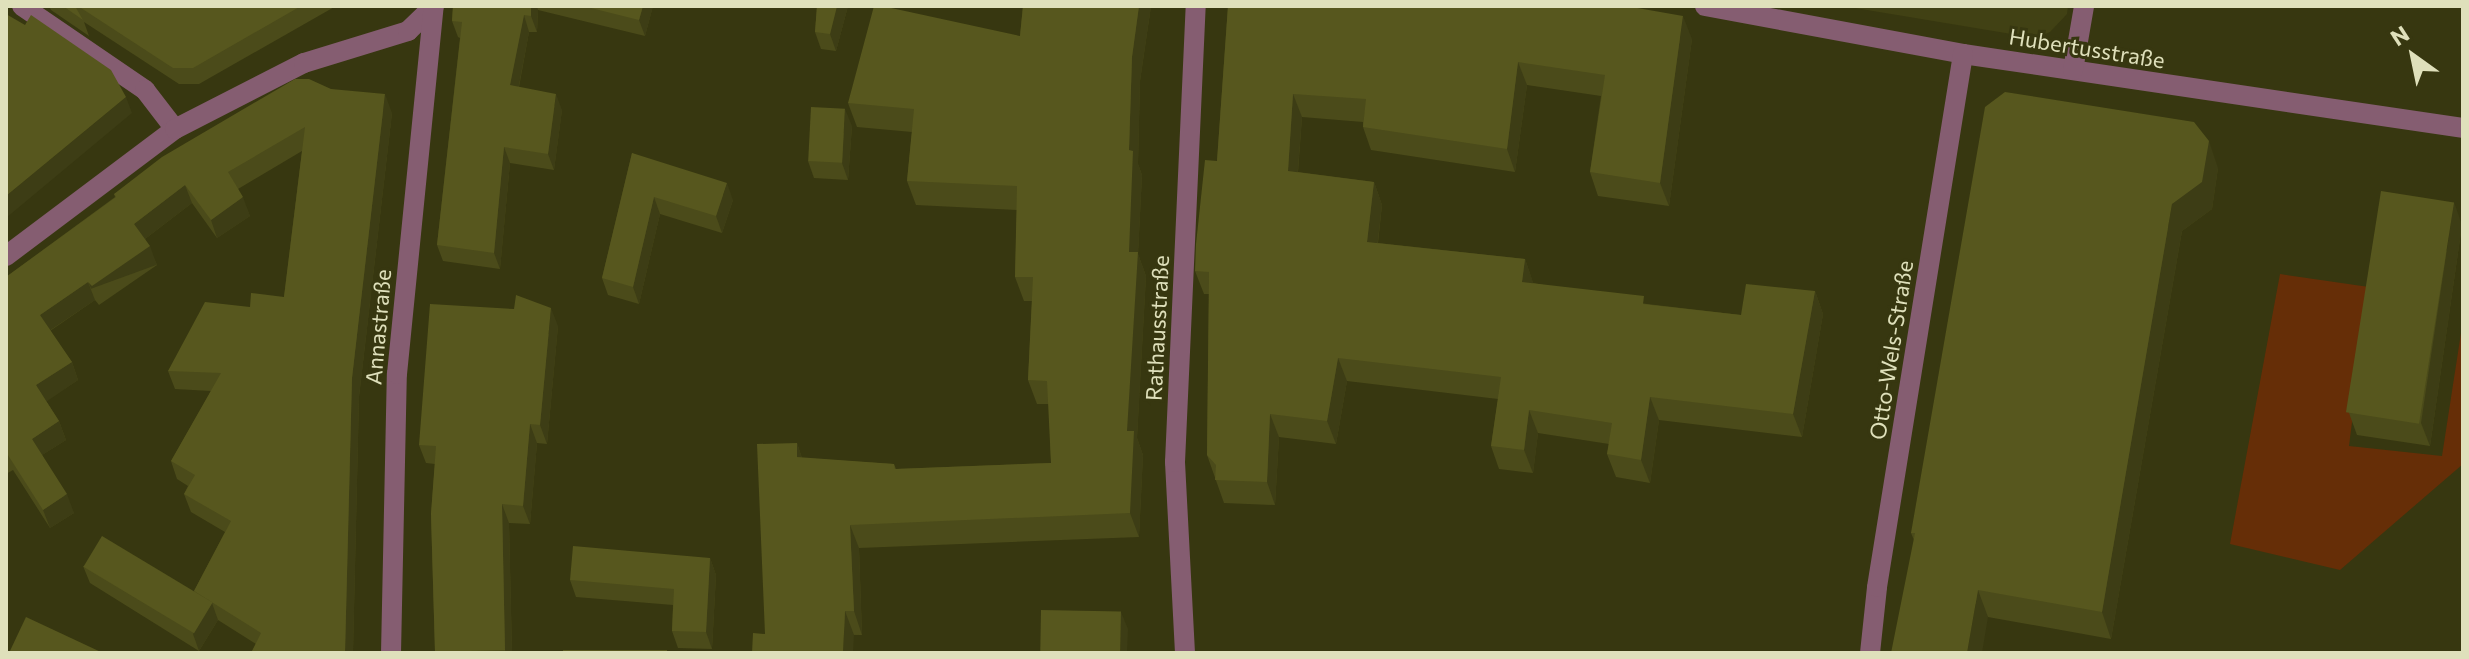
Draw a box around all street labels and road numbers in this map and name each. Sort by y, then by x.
street label: Hubertusstraße [2007,23,2167,73]
street label: Rathausstraße [1140,255,1174,401]
street label: Otto-Wels-Straße [1864,258,1918,442]
street label: Annastraße [360,268,396,386]

